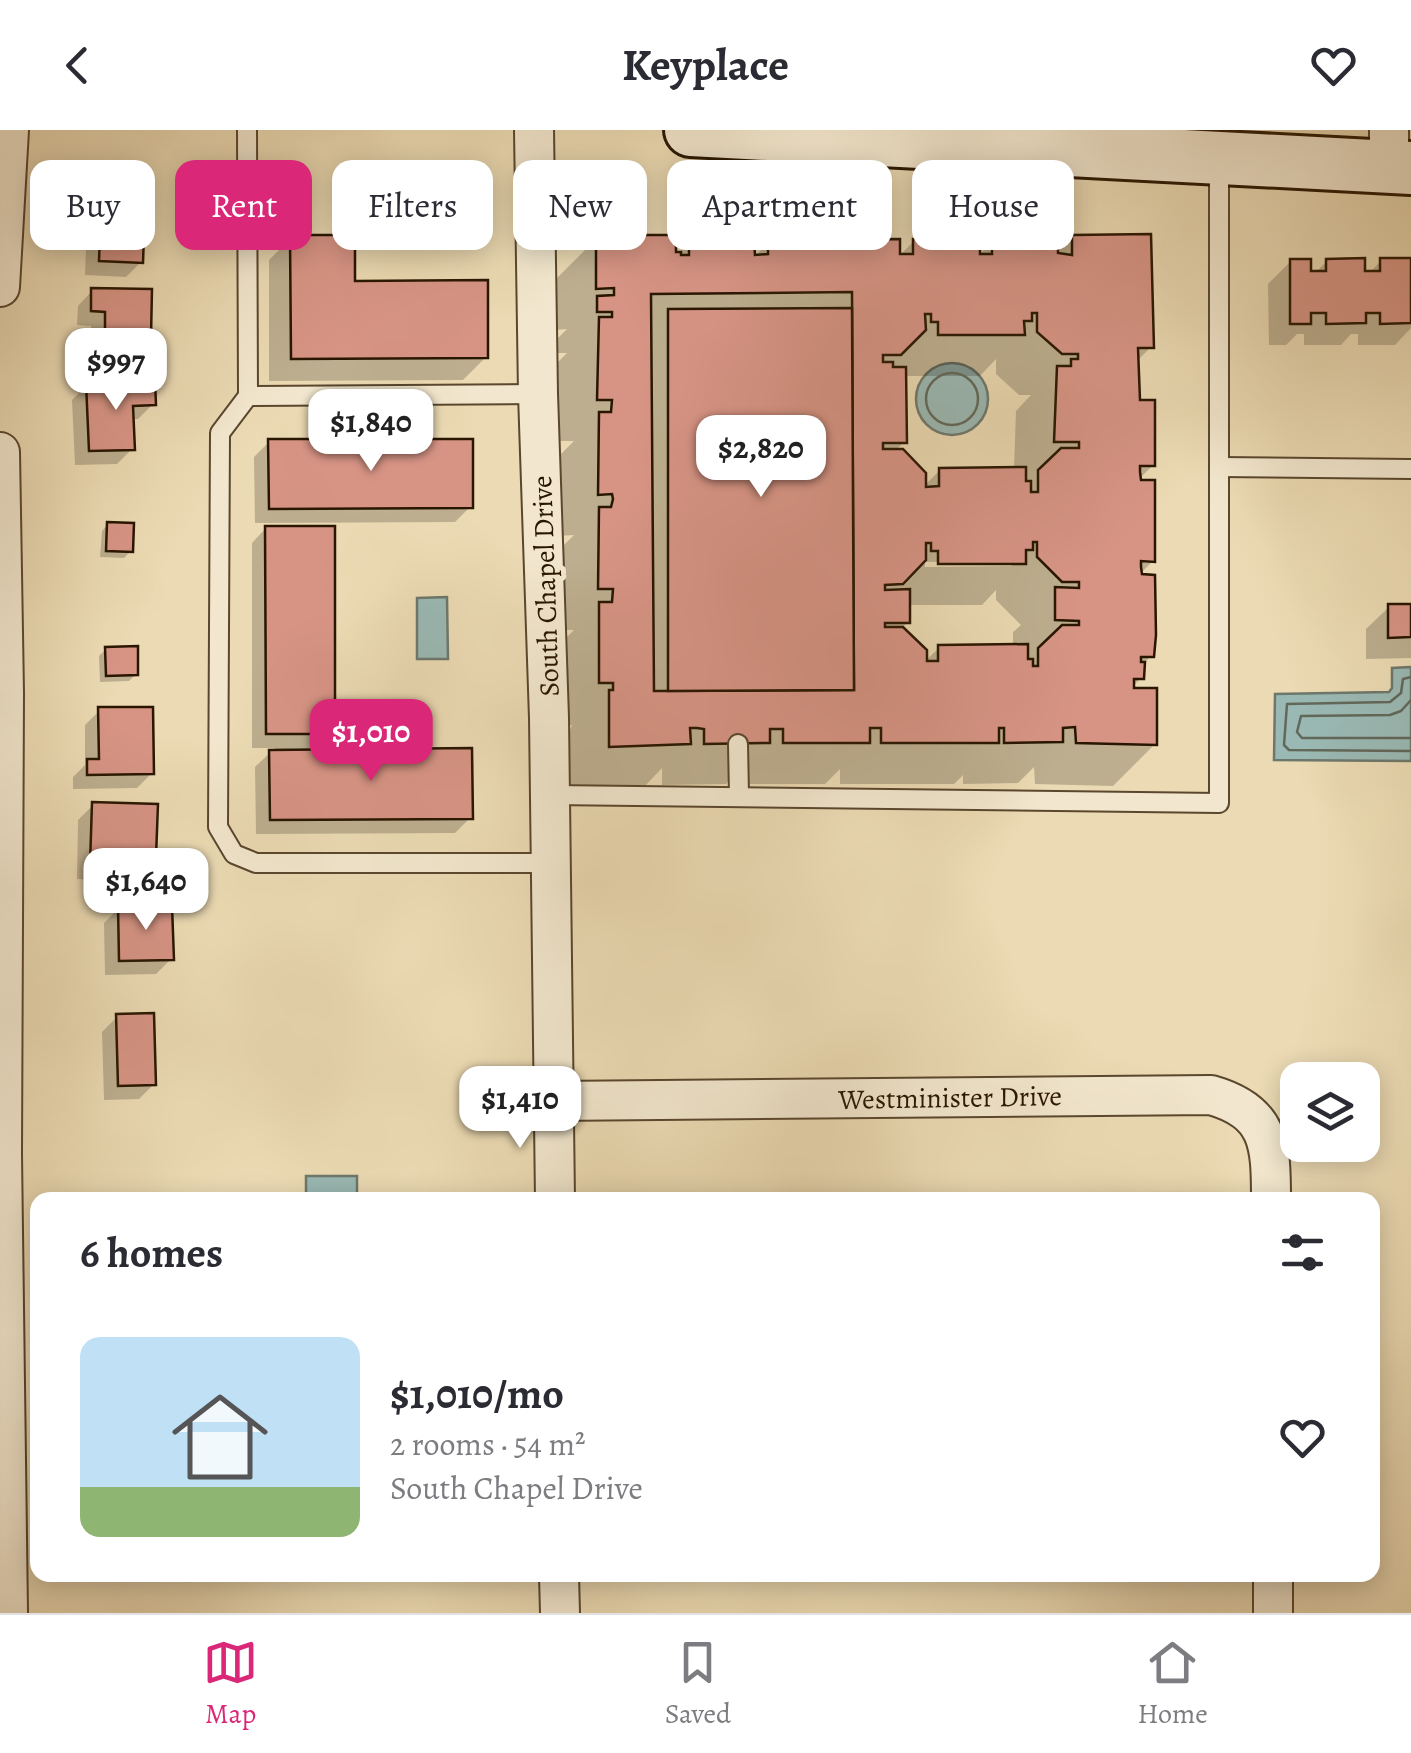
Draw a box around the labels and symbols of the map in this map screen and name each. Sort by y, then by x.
pin: $997 [57,328,175,413]
pin: $1,840 [290,389,452,474]
pin: $2,820 [680,415,842,500]
street label: South Chapel Drive [523,475,569,697]
pin: $1,010 [290,699,452,784]
pin: $1,640 [65,848,227,933]
pin: $1,410 [439,1066,601,1151]
street label: Westminister Drive [837,1077,1062,1119]

